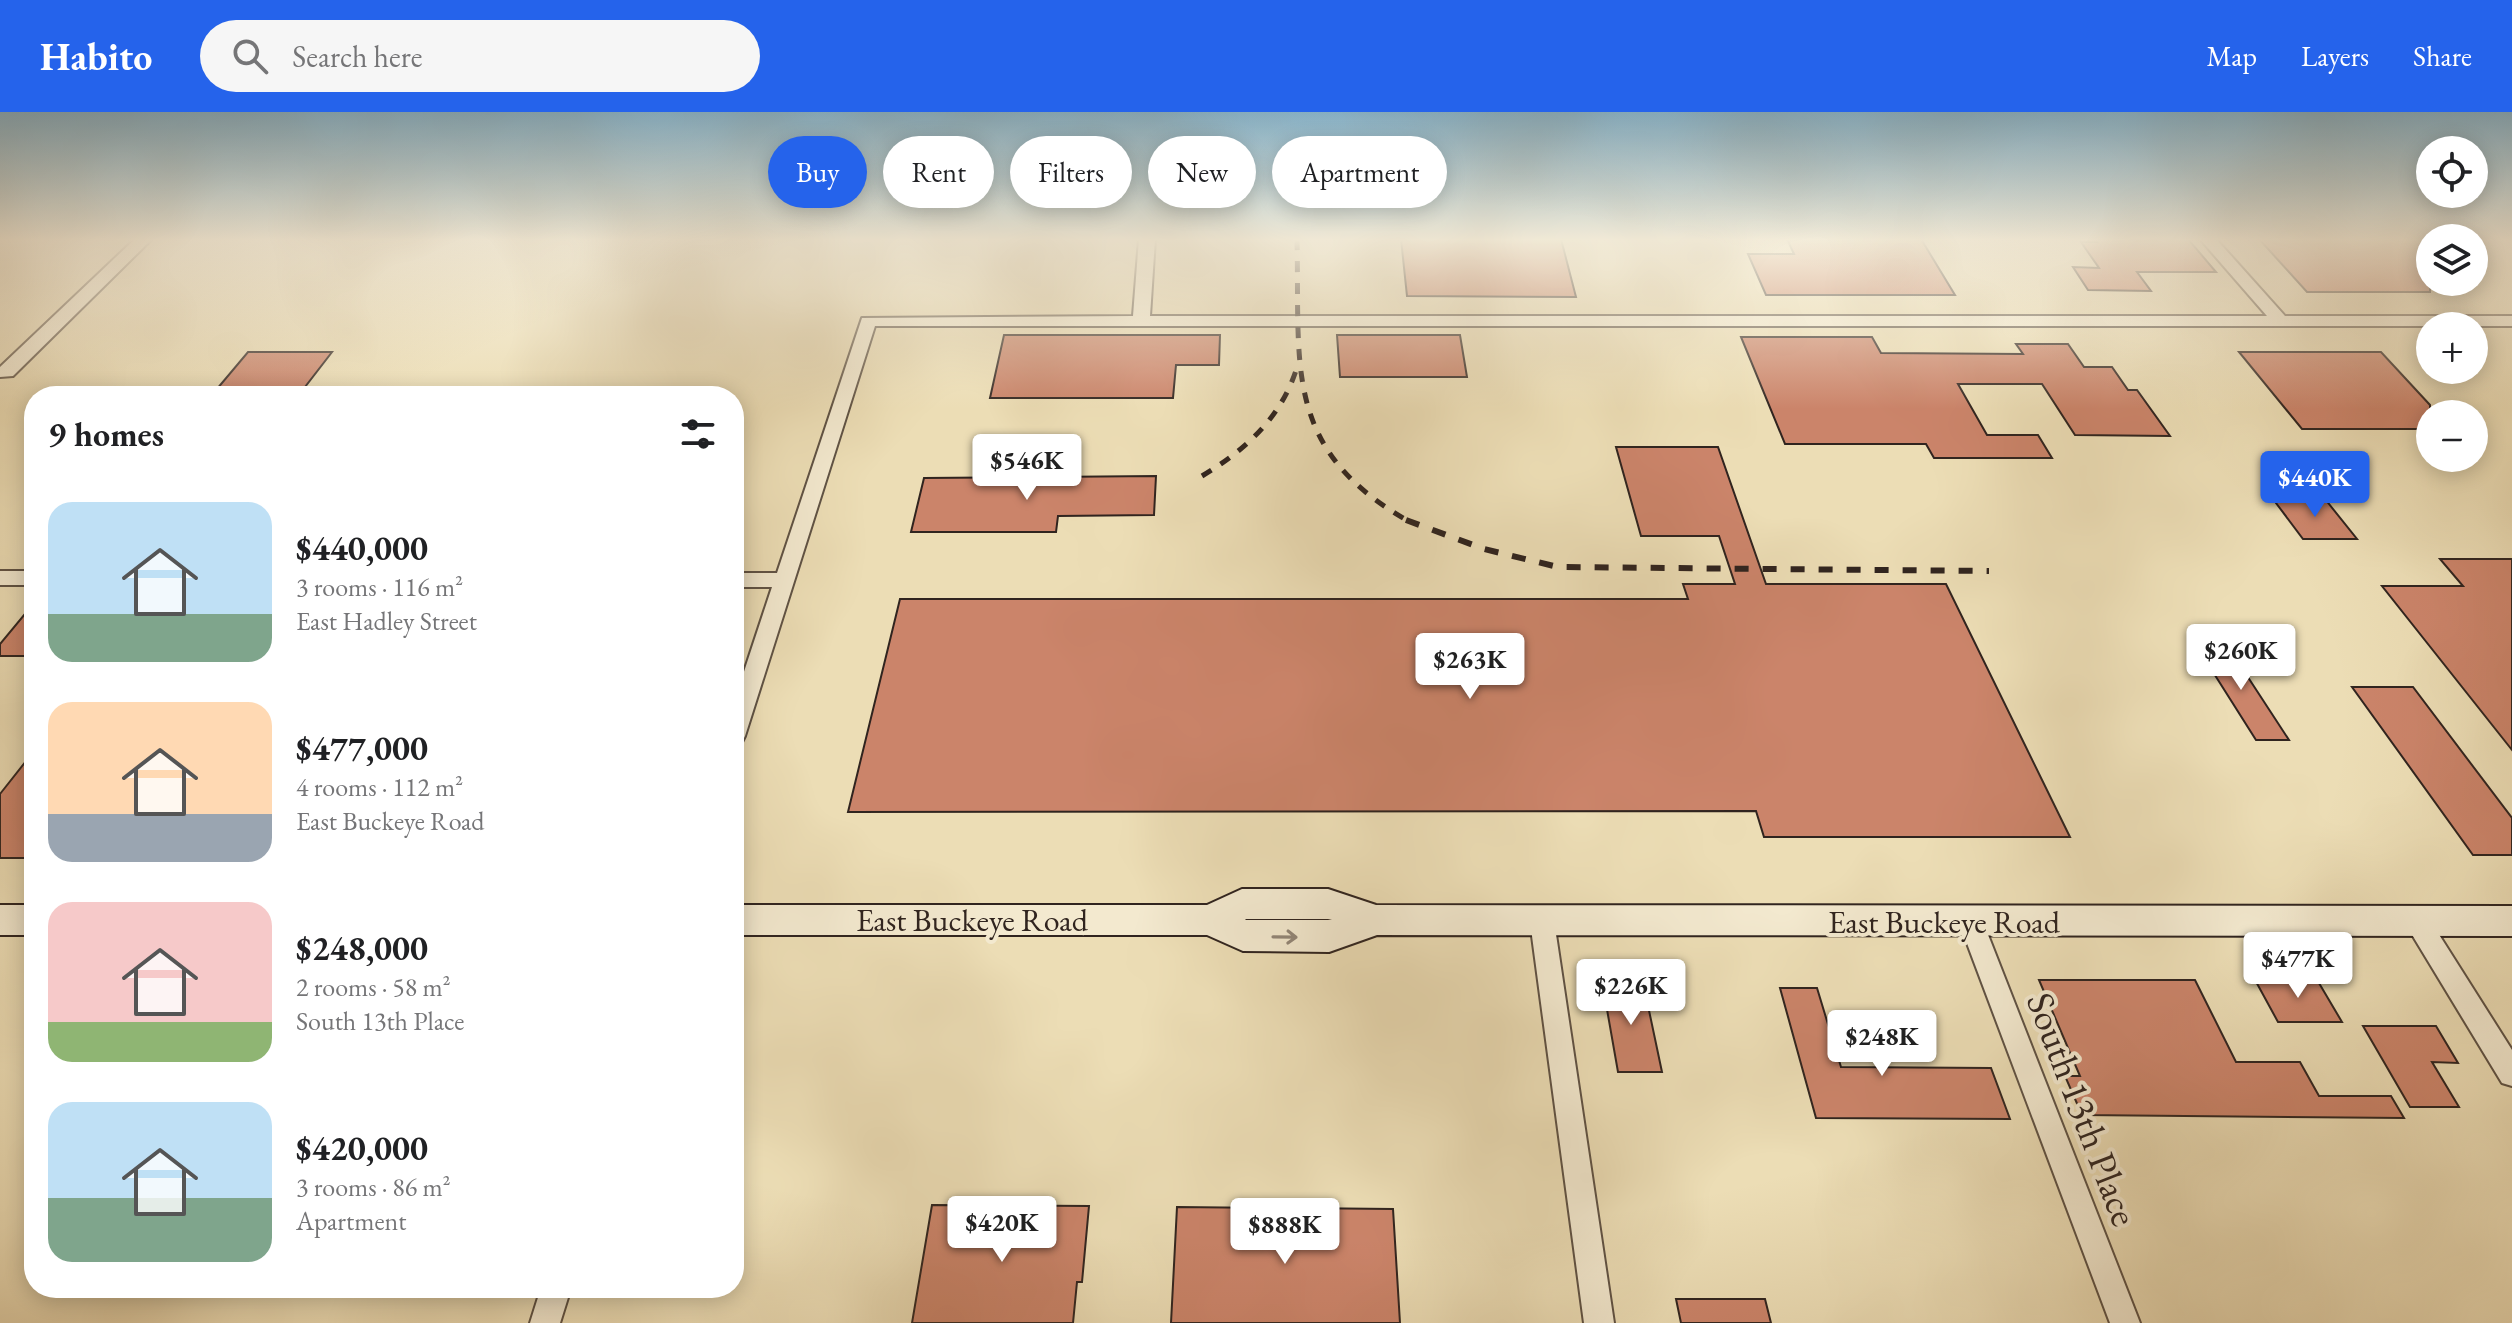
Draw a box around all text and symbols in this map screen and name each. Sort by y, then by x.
search box [200,20,760,92]
text: Habito [40,32,152,81]
icon: search [228,34,272,78]
text: Search here [292,37,422,76]
text: Map [2207,38,2257,74]
text: Layers [2301,38,2369,74]
text: Share [2413,38,2472,74]
chip: Buy [768,136,867,208]
chip: Rent [883,136,994,208]
chip: Filters [1010,136,1132,208]
chip: New [1148,136,1256,208]
chip: Apartment [1272,136,1447,208]
map controls [2416,136,2488,472]
button: locate [2416,136,2488,208]
button: layers [2416,224,2488,296]
button: + [2416,312,2488,384]
button: − [2416,400,2488,472]
text: 9 homes [48,412,164,456]
icon: filters [676,412,720,456]
pin: $546K [971,434,1083,502]
text: $546K [990,443,1064,477]
pin: $440K [2259,451,2371,519]
text: $440K [2278,460,2352,494]
text: $440,000 [296,526,428,570]
icon: home [112,534,208,630]
text: 3 rooms · 116 m² [296,570,463,604]
text: East Hadley Street [296,604,477,638]
pin: $260K [2185,624,2297,692]
pin: $263K [1414,633,1526,701]
text: $260K [2204,633,2278,667]
text: $263K [1433,642,1507,676]
text: $477,000 [296,726,428,770]
icon: home [112,734,208,830]
text: 4 rooms · 112 m² [296,770,463,804]
text: East Buckeye Road [296,804,485,838]
street label: East Buckeye Road [856,899,1089,941]
street label: East Buckeye Road [1828,901,2061,943]
text: $248,000 [296,926,428,970]
one-way arrow [1271,929,1298,944]
pin: $477K [2242,932,2354,1000]
icon: home [112,934,208,1030]
text: $477K [2261,941,2335,975]
pin: $226K [1575,959,1687,1027]
text: $226K [1594,968,1668,1002]
text: 2 rooms · 58 m² [296,970,451,1004]
street label: South 13th Place [2016,985,2150,1233]
text: South 13th Place [296,1004,464,1038]
pin: $248K [1826,1010,1938,1078]
text: $248K [1845,1019,1919,1053]
text: $420,000 [296,1126,428,1170]
icon: home [112,1134,208,1230]
text: 3 rooms · 86 m² [296,1170,451,1204]
pin: $420K [946,1196,1058,1264]
pin: $888K [1229,1198,1341,1266]
text: Apartment [296,1204,406,1238]
text: $420K [965,1205,1039,1239]
text: $888K [1248,1207,1322,1241]

